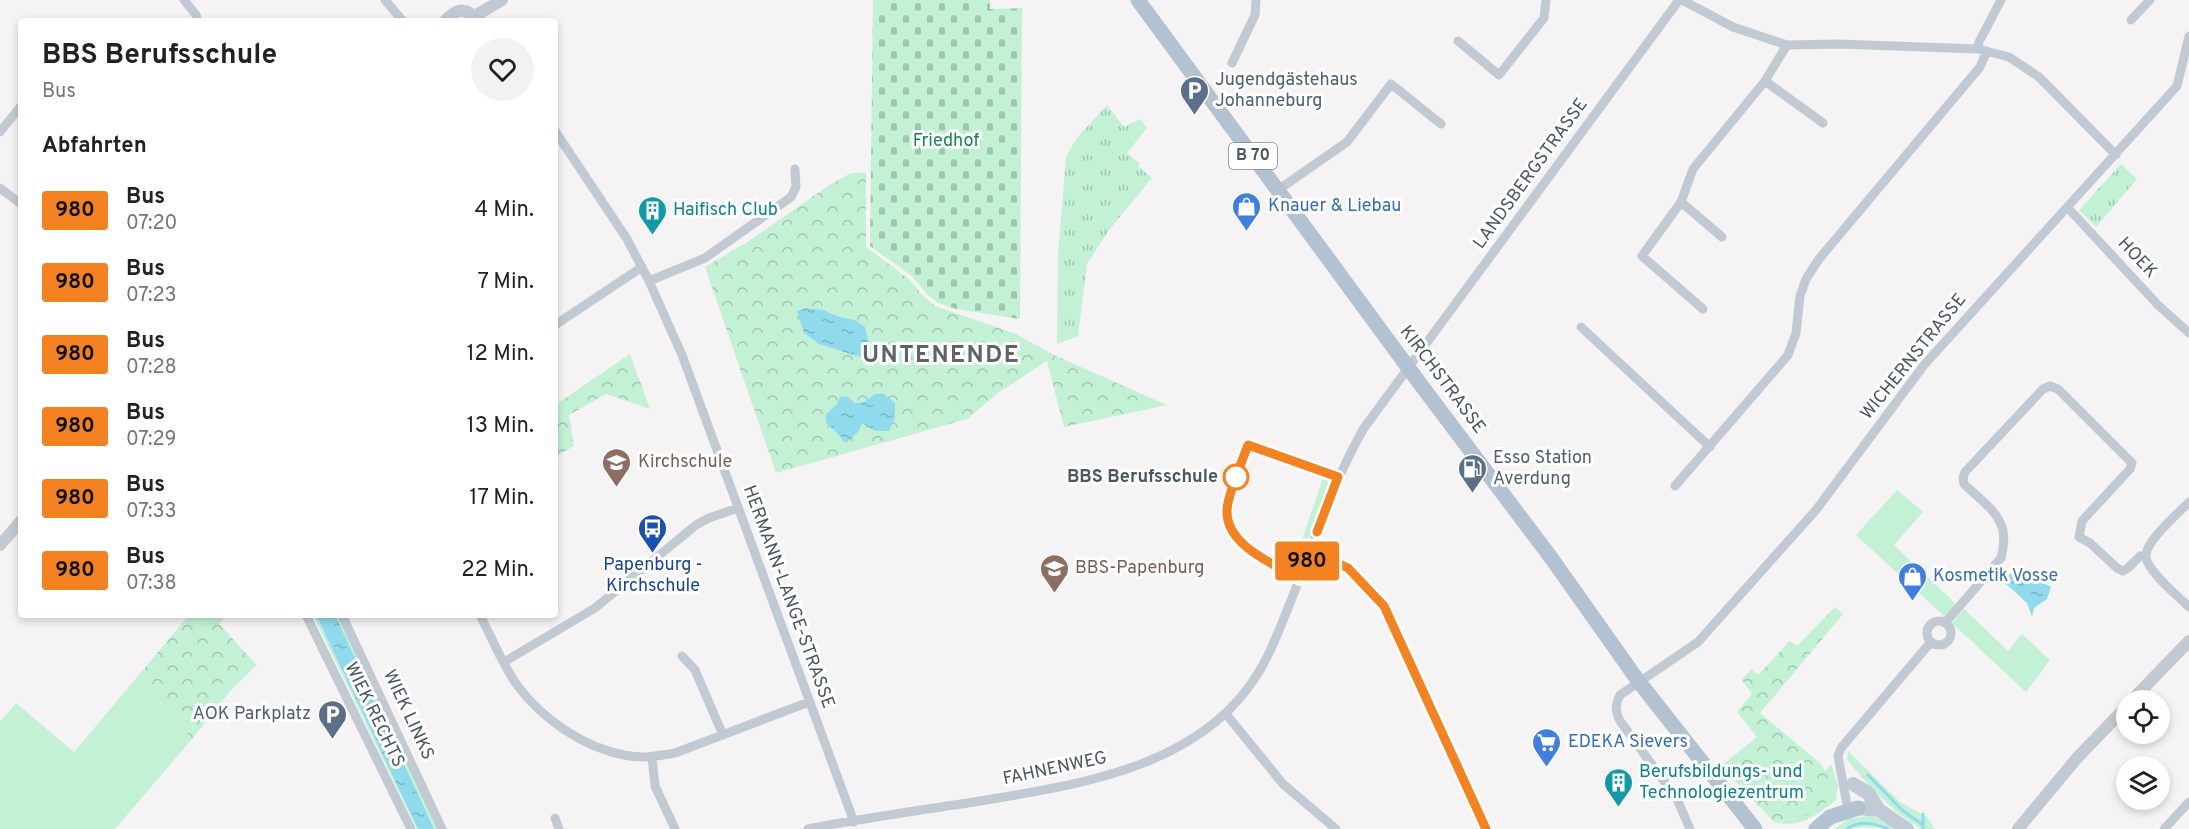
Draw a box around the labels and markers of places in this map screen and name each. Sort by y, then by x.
place label: Jugendgästehaus Johanneburg [1215,69,1358,113]
parking icon: Jugendgästehaus Johanneburg [1178,74,1210,116]
shop icon: Knauer & Liebau [1231,190,1263,232]
building icon: Haifisch Club [636,194,668,236]
place label: Knauer & Liebau [1268,195,1401,218]
place label: Haifisch Club [673,199,778,222]
school or university icon: Kirchschule [601,446,633,488]
place label: Esso Station Averdung [1493,447,1592,491]
place label: Kirchschule [638,451,732,474]
fuel station icon: Esso Station Averdung [1456,452,1488,494]
marker: BBS Berufsschule [1223,464,1249,490]
place label: BBS Berufsschule [1067,466,1218,489]
bus stop icon: Papenburg - Kirchschule [637,512,669,554]
school or university icon: BBS-Papenburg [1038,552,1070,594]
place label: Papenburg - Kirchschule [603,554,703,598]
place label: BBS-Papenburg [1075,557,1205,580]
shop icon: Kosmetik Vosse [1896,560,1928,602]
place label: Kosmetik Vosse [1933,565,2058,588]
parking icon: AOK Parkplatz [316,698,348,740]
place label: AOK Parkplatz [193,703,311,726]
supermarket icon: EDEKA Sievers [1531,726,1563,768]
place label: EDEKA Sievers [1568,731,1688,754]
place label: Berufsbildungs- und Technologiezentrum [1639,761,1804,805]
building icon: Berufsbildungs- und Technologiezentrum [1602,766,1634,808]

